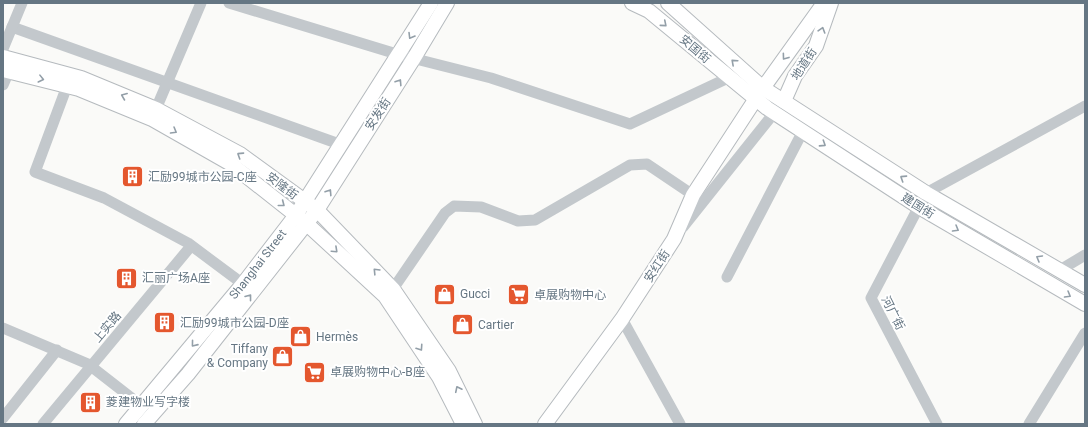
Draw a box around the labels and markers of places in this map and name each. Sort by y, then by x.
building icon: 汇励99城市公园-C座 [119,164,145,190]
place label: 汇励99城市公园-C座 [148,170,257,184]
building icon: 汇丽广场A座 [113,265,139,291]
place label: 汇丽广场A座 [142,271,210,285]
shop icon: Gucci [431,281,457,307]
supermarket icon: 卓展购物中心 [505,282,531,308]
place label: Gucci [460,287,490,301]
place label: 卓展购物中心 [534,288,606,302]
building icon: 汇励99城市公园-D座 [151,310,177,336]
shop icon: Cartier [449,312,475,338]
place label: 汇励99城市公园-D座 [180,316,289,330]
place label: Cartier [478,318,514,332]
shop icon: Hermès [288,324,314,350]
place label: Hermès [316,330,358,344]
place label: Tiffany & Company [207,342,268,370]
shop icon: Tiffany & Company [270,343,296,369]
supermarket icon: 卓展购物中心-B座 [301,359,327,385]
place label: 卓展购物中心-B座 [330,365,425,379]
building icon: 菱建物业写字楼 [78,389,104,415]
place label: 菱建物业写字楼 [106,395,190,409]

